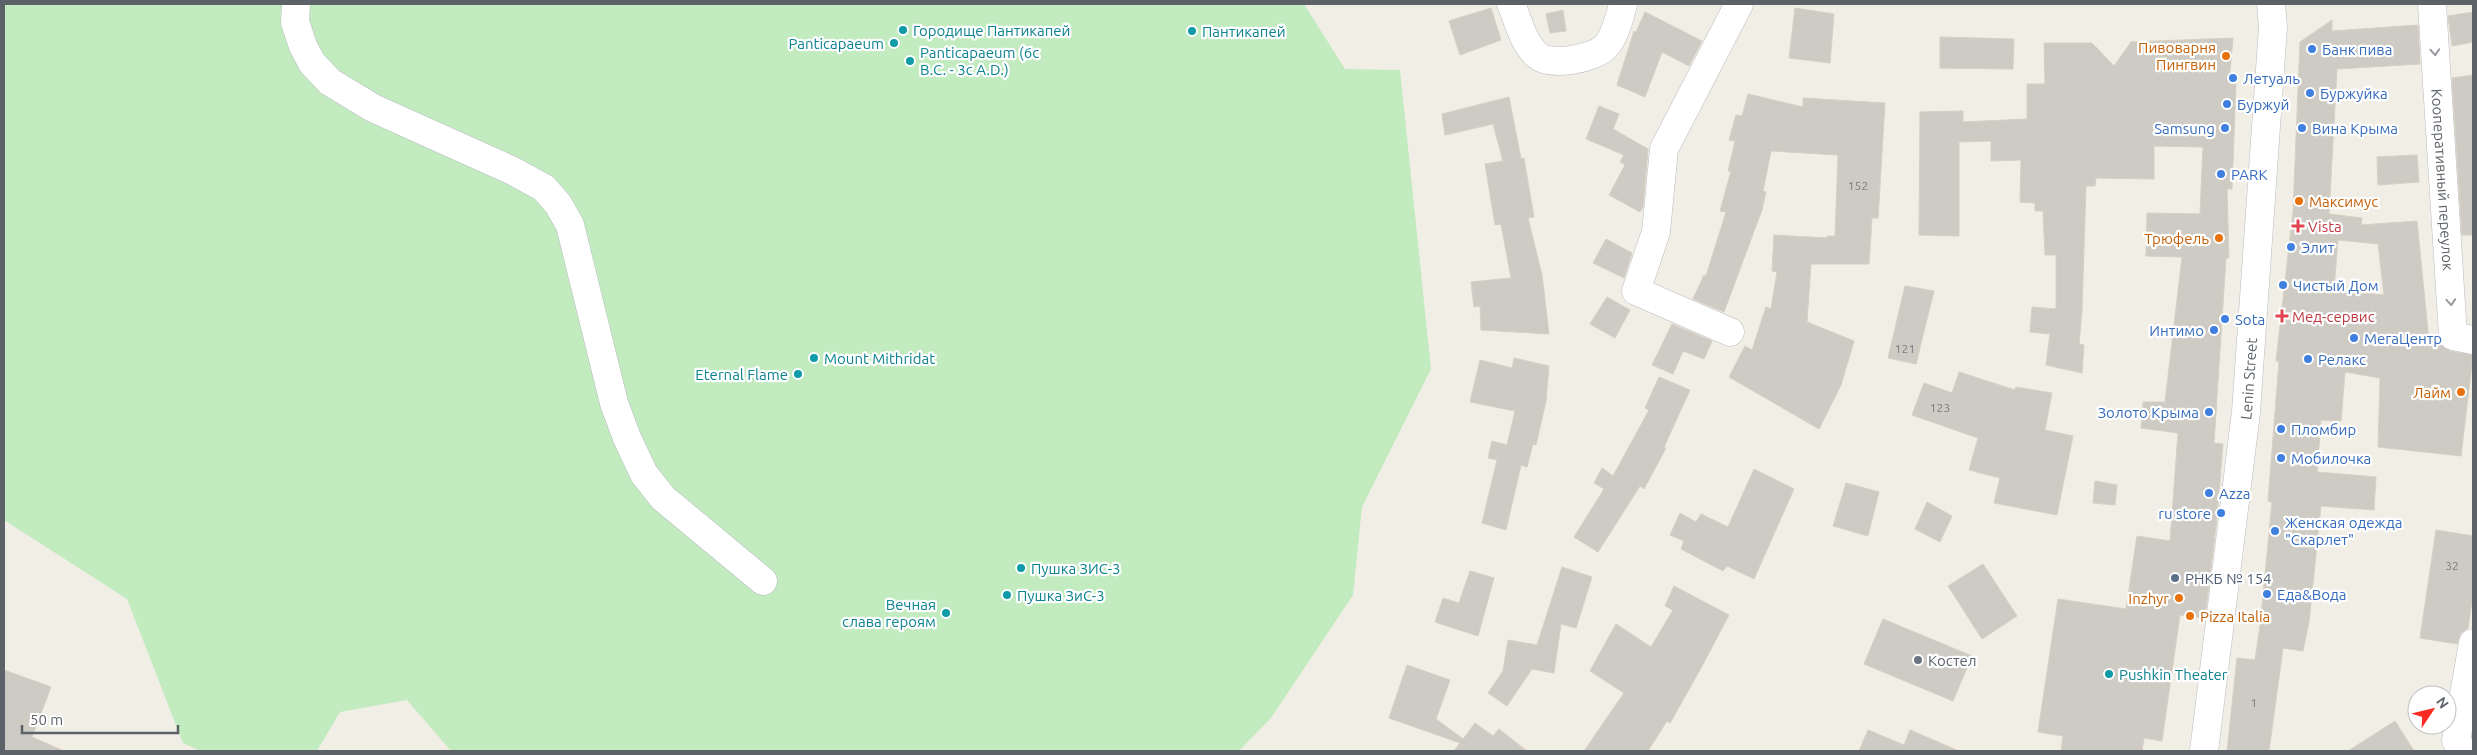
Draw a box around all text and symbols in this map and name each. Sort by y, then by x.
place label: Городище Пантикапей [913,22,1071,39]
place label: Пантикапей [1202,23,1286,40]
marker: Городище Пантикапей [897,24,909,36]
marker: Пантикапей [1186,25,1198,37]
place label: Panticapaeum [788,35,884,52]
marker: Panticapaeum [888,37,900,49]
place label: Пивоварня Пингвин [2138,39,2216,73]
place label: Банк пива [2322,41,2392,58]
marker: Банк пива [2306,43,2318,55]
place label: Panticapaeum (6c B.C. - 3c A.D.) [920,44,1039,78]
one-way arrow [2430,49,2441,57]
marker: Пивоварня Пингвин [2220,50,2232,62]
marker: Panticapaeum (6c B.C. - 3c A.D.) [904,55,916,67]
place label: Летуаль [2243,70,2300,87]
marker: Летуаль [2227,72,2239,84]
place label: Буржуйка [2320,85,2388,102]
marker: Буржуйка [2304,87,2316,99]
street label: Кооперативный переулок [2429,88,2457,271]
place label: Буржуй [2237,96,2289,113]
marker: Буржуй [2221,98,2233,110]
place label: Samsung [2154,120,2215,137]
place label: Вина Крыма [2312,120,2398,137]
marker: Samsung [2219,122,2231,134]
marker: Вина Крыма [2296,122,2308,134]
place label: PARK [2231,166,2268,183]
marker: PARK [2215,168,2227,180]
house number: 152 [1848,179,1868,192]
place label: Максимус [2309,193,2378,210]
marker: Максимус [2293,195,2305,207]
place label: Vista [2308,218,2342,235]
marker: Vista [2292,220,2304,232]
place label: Трюфель [2144,230,2209,247]
marker: Трюфель [2213,232,2225,244]
place label: Элит [2301,239,2335,256]
marker: Элит [2285,241,2297,253]
place label: Чистый Дом [2293,277,2379,294]
marker: Чистый Дом [2277,279,2289,291]
one-way arrow [2445,298,2456,306]
place label: Мед-сервис [2292,308,2375,325]
marker: Мед-сервис [2276,310,2288,322]
place label: Sota [2235,311,2265,328]
marker: Sota [2219,313,2231,325]
place label: Интимо [2149,322,2204,339]
marker: Интимо [2208,324,2220,336]
place label: МегаЦентр [2364,330,2442,347]
marker: МегаЦентр [2348,332,2360,344]
street label: Lenin Street [2237,337,2260,421]
house number: 121 [1895,342,1915,355]
place label: Mount Mithridat [824,350,935,367]
place label: Релакс [2318,351,2366,368]
marker: Mount Mithridat [808,352,820,364]
marker: Релакс [2302,353,2314,365]
place label: Eternal Flame [695,366,788,383]
marker: Eternal Flame [792,368,804,380]
place label: Лайм [2413,384,2451,401]
marker: Лайм [2455,386,2467,398]
house number: 123 [1930,401,1950,414]
place label: Золото Крыма [2098,404,2199,421]
marker: Золото Крыма [2203,406,2215,418]
place label: Пломбир [2291,421,2356,438]
marker: Пломбир [2275,423,2287,435]
place label: Мобилочка [2291,450,2371,467]
marker: Мобилочка [2275,452,2287,464]
place label: Azza [2219,485,2250,502]
marker: Azza [2203,487,2215,499]
place label: ru store [2158,505,2211,522]
marker: ru store [2215,507,2227,519]
place label: Женская одежда "Скарлет" [2285,514,2402,548]
marker: Женская одежда "Скарлет" [2269,525,2281,537]
house number: 32 [2445,559,2459,572]
place label: Пушка ЗИС-3 [1031,560,1120,577]
marker: Пушка ЗИС-3 [1015,562,1027,574]
place label: РНКБ № 154 [2185,570,2272,587]
marker: РНКБ № 154 [2169,572,2181,584]
place label: Еда&Вода [2277,586,2347,603]
place label: Пушка ЗиС-3 [1017,587,1105,604]
marker: Еда&Вода [2261,588,2273,600]
marker: Пушка ЗиС-3 [1001,589,1013,601]
place label: Inzhyr [2128,590,2169,607]
marker: Inzhyr [2173,592,2185,604]
place label: Вечная слава героям [842,596,936,630]
marker: Вечная слава героям [940,607,952,619]
place label: Pizza Italia [2200,608,2270,625]
marker: Pizza Italia [2184,610,2196,622]
place label: Костел [1928,652,1977,669]
marker: Костел [1912,654,1924,666]
place label: Pushkin Theater [2119,666,2228,683]
marker: Pushkin Theater [2103,668,2115,680]
north arrow [2407,685,2457,735]
text: N [2433,694,2452,711]
house number: 1 [2251,696,2257,709]
scale bar [22,702,179,734]
text: 50 m [30,711,63,728]

